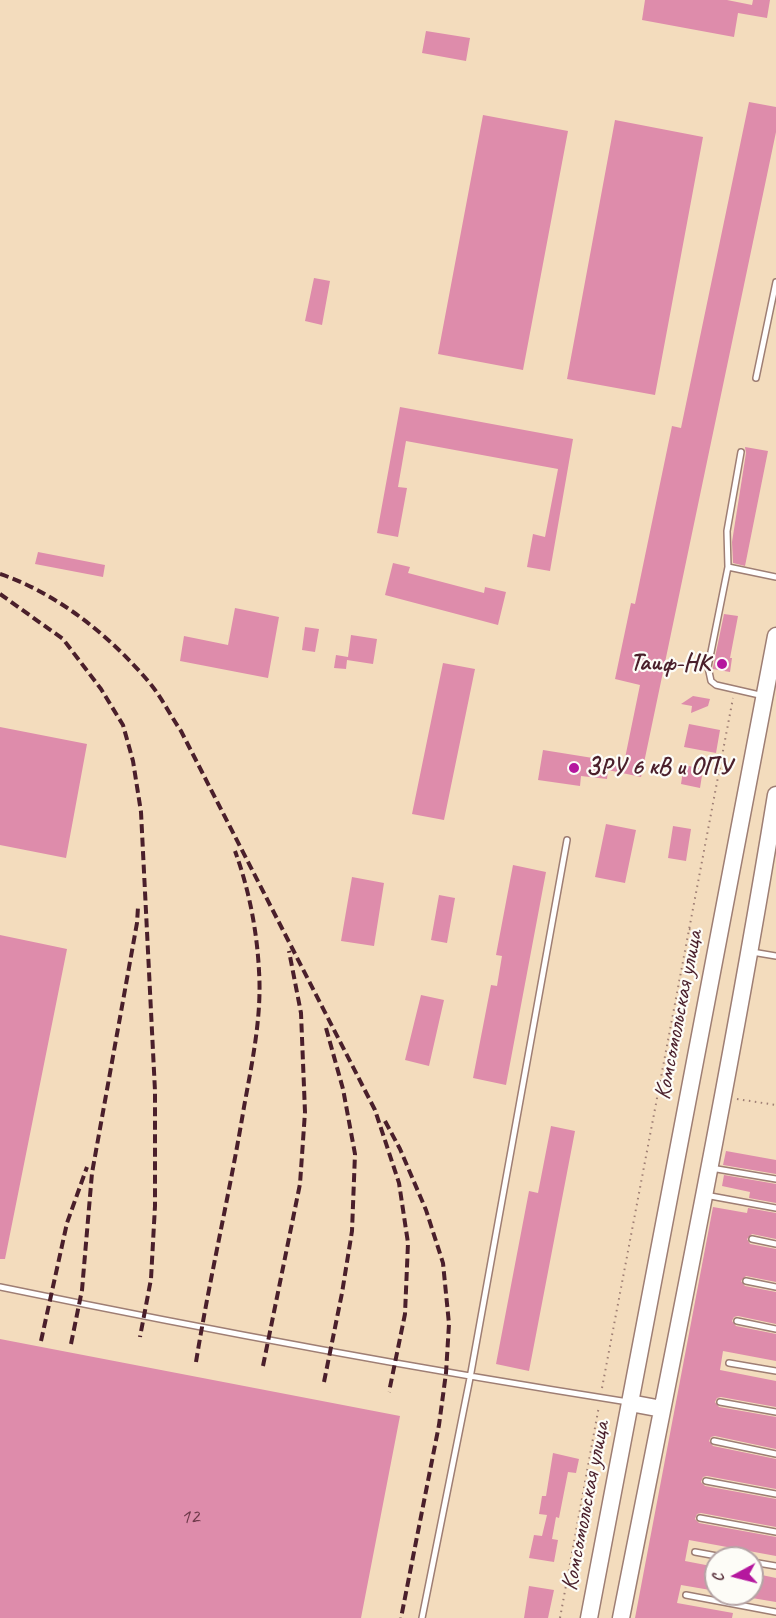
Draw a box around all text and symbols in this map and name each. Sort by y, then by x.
place label: Таиф-НК [630,650,710,678]
marker: Таиф-НК [715,657,729,671]
place label: ЗРУ 6 кВ и ОПУ [586,754,732,782]
marker: ЗРУ 6 кВ и ОПУ [567,761,581,775]
street label: Комсомольская улица [648,928,710,1102]
street label: Комсомольская улица [555,1419,617,1593]
house number: 12 [181,1504,199,1530]
north arrow [704,1546,764,1606]
text: С [708,1573,729,1583]

